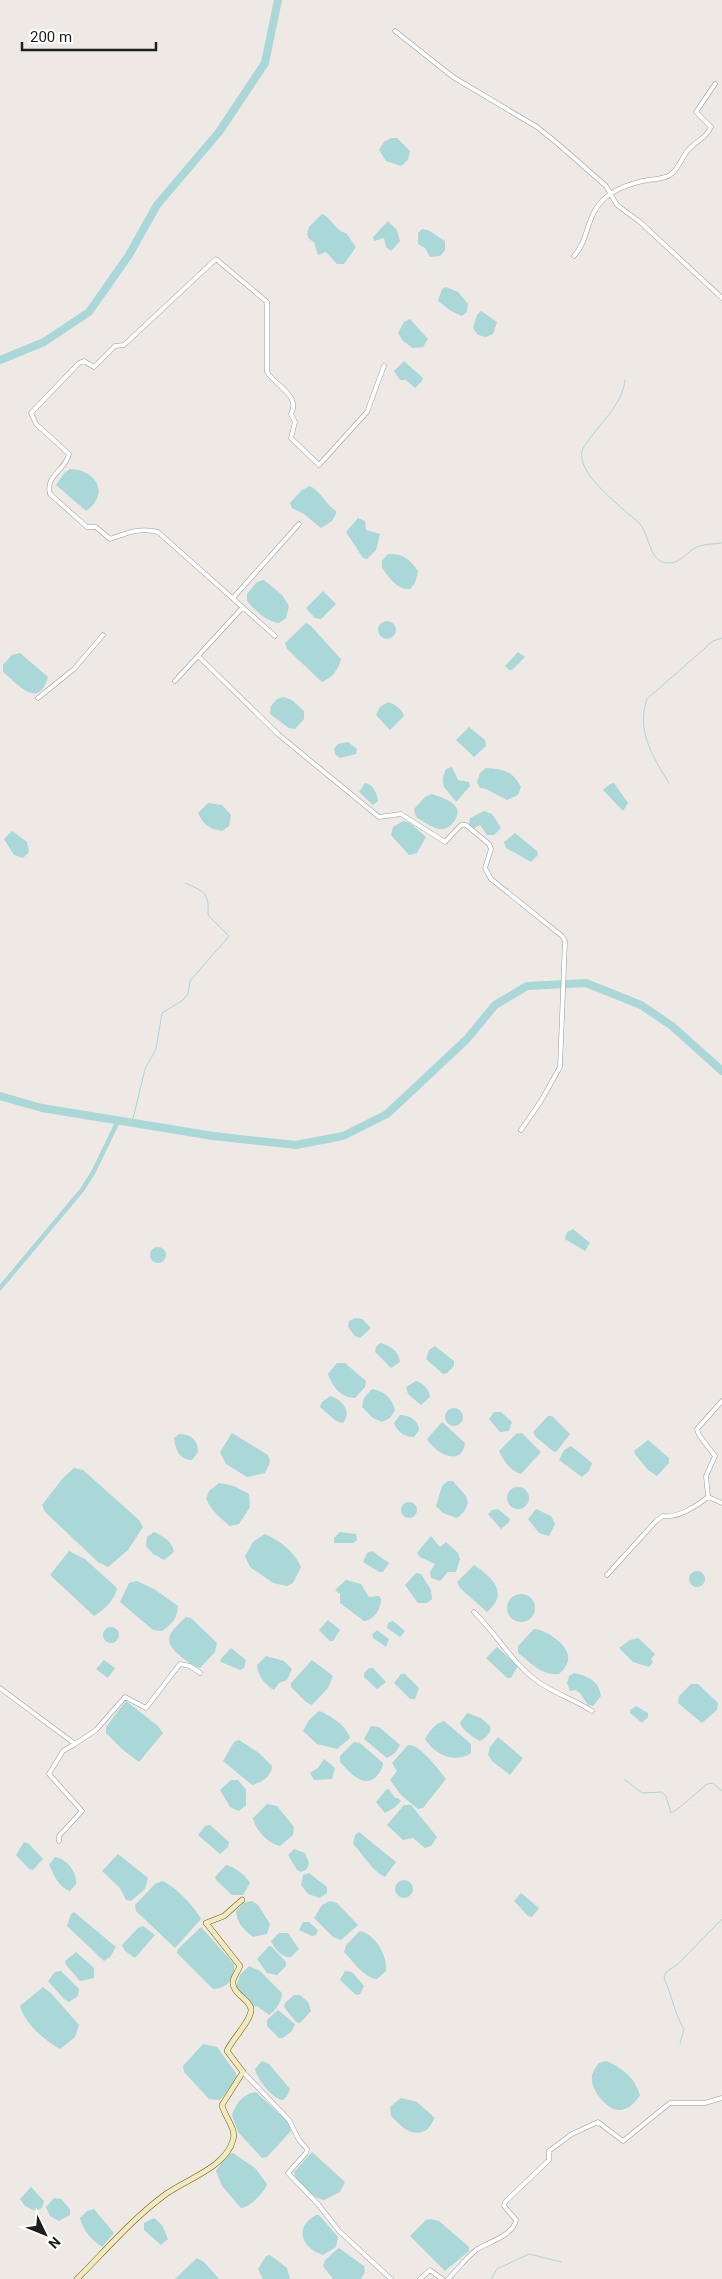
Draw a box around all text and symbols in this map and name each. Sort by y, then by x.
scale bar [22,20,156,52]
text: 200 m [30,28,72,46]
north arrow [20,2209,70,2259]
text: N [45,2234,64,2252]

